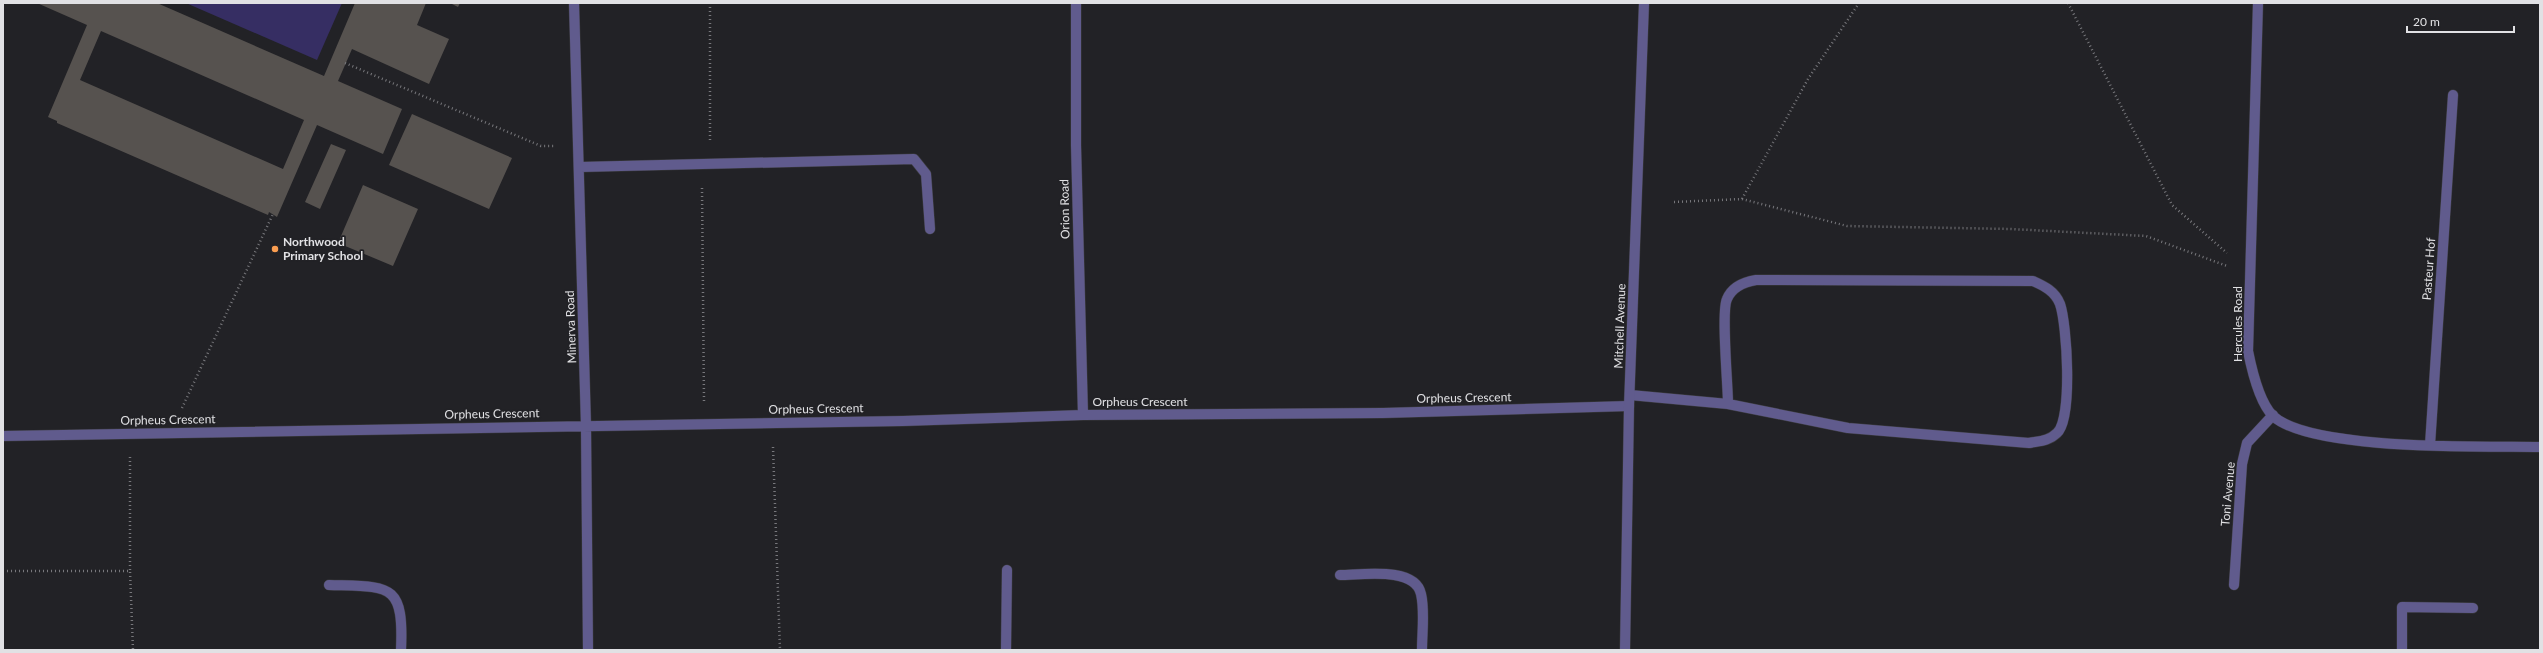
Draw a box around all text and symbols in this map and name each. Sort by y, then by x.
scale bar [2407,8,2514,34]
text: 20 m [2413,14,2440,29]
street label: Orion Road [1056,179,1073,239]
place label: Northwood Primary School [283,234,363,263]
street label: Pasteur Hof [2419,236,2438,301]
marker: Northwood Primary School [270,244,280,254]
street label: Mitchell Avenue [1611,283,1628,369]
street label: Hercules Road [2230,286,2245,362]
street label: Minerva Road [562,290,579,364]
street label: Orpheus Crescent [1416,389,1512,406]
street label: Orpheus Crescent [1092,394,1188,409]
street label: Orpheus Crescent [768,400,864,417]
street label: Orpheus Crescent [444,405,540,422]
street label: Orpheus Crescent [120,411,216,428]
street label: Toni Avenue [2217,461,2238,527]

